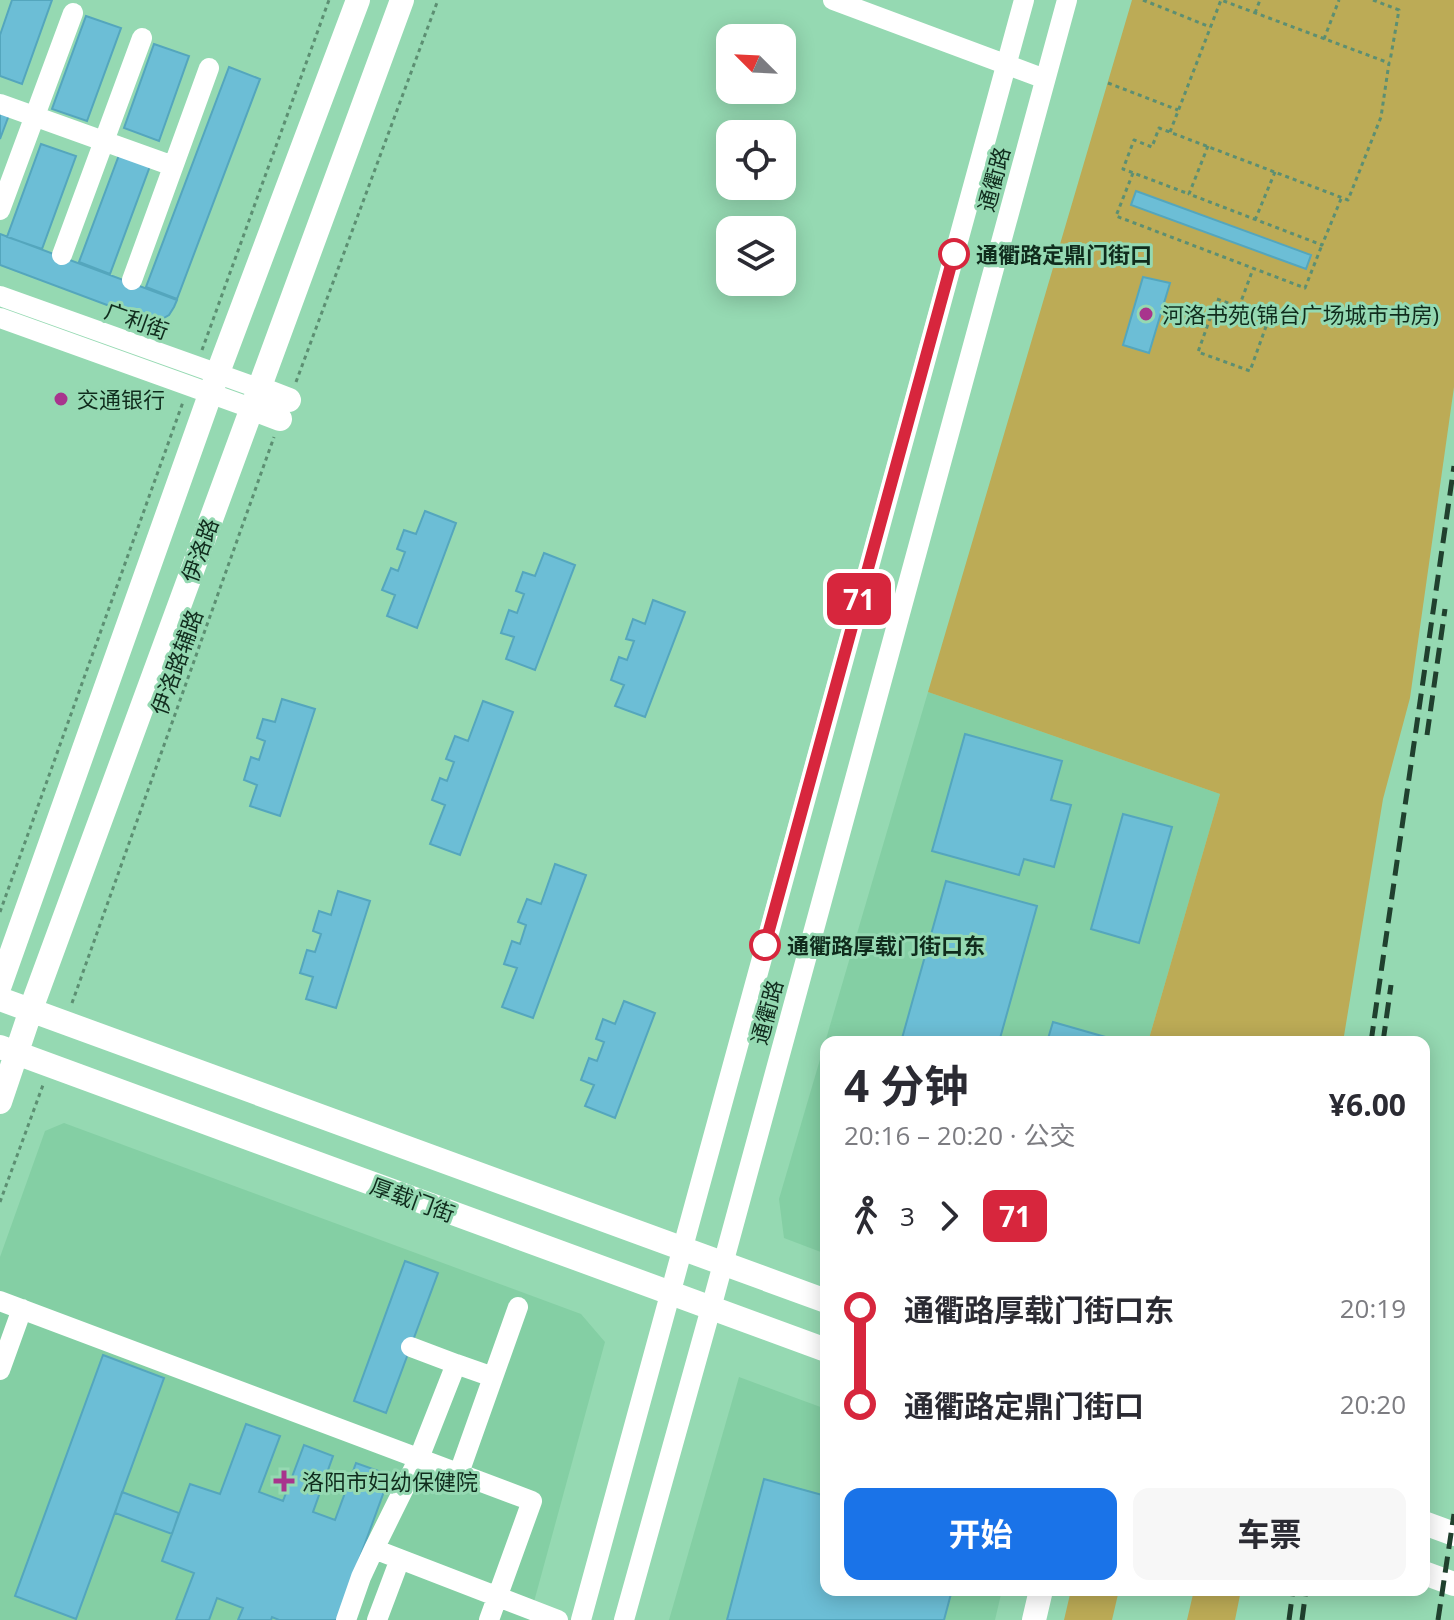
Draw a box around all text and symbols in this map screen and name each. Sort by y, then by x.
north arrow [716,24,796,104]
map controls [716,24,796,296]
button: locate [716,120,796,200]
street label: 通衢路 [970,143,1016,215]
button: layers [716,216,796,296]
marker: 通衢路定鼎门街口 [939,239,969,269]
place label: 通衢路定鼎门街口 [976,239,1152,269]
street label: 广利街 [101,295,173,345]
place label: 河洛书苑(锦台广场城市书房) [1162,299,1439,329]
marker: 河洛书苑(锦台广场城市书房) [1137,305,1155,323]
place label: 交通银行 [77,384,165,414]
marker: 交通银行 [52,390,70,408]
street label: 伊洛路 [174,514,224,586]
line badge: 71 [823,573,895,625]
text: 71 [843,580,875,618]
street label: 伊洛路辅路 [143,605,209,719]
marker: 通衢路厚载门街口东 [750,930,780,960]
place label: 通衢路厚载门街口东 [787,930,985,960]
street label: 通衢路 [743,976,789,1048]
text: 4 分钟 [844,1055,969,1115]
text: ¥6.00 [1329,1084,1406,1125]
text: 20:16 – 20:20 · 公交 [844,1117,1075,1153]
street label: 厚载门街 [367,1170,459,1228]
icon: walk [844,1194,888,1238]
icon: forward [927,1194,971,1238]
text: 71 [999,1197,1031,1235]
text: 3 [900,1198,915,1234]
text: 通衢路厚载门街口东 [904,1289,1174,1330]
text: 20:19 [1340,1290,1406,1326]
text: 通衢路定鼎门街口 [904,1385,1144,1426]
text: 20:20 [1340,1386,1406,1422]
place label: 洛阳市妇幼保健院 [302,1466,478,1496]
marker: 洛阳市妇幼保健院 [273,1470,295,1492]
button: 开始 [844,1488,1117,1580]
button: 车票 [1133,1488,1406,1580]

